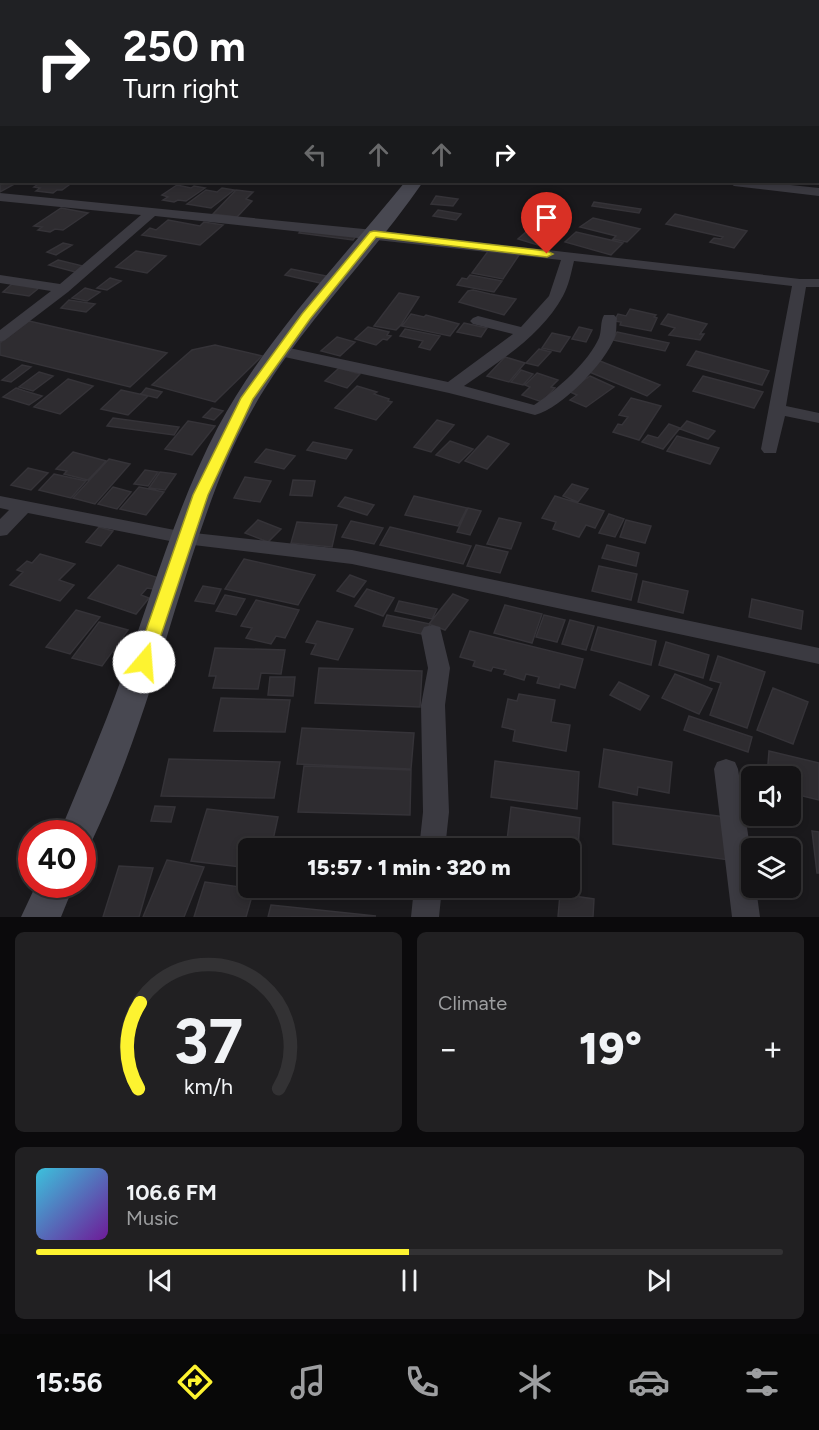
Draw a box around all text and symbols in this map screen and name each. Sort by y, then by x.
text: 250 m [123,21,246,72]
icon: right [24,24,102,102]
text: Turn right [123,72,239,105]
icon: left [299,138,332,171]
icon: ahead [362,138,395,171]
icon: ahead [425,138,458,171]
icon: right [488,138,521,171]
pin [521,192,572,254]
icon: arrive [530,201,563,234]
position arrow [112,630,176,694]
map controls [741,766,801,898]
button: sound [741,766,801,826]
speed limit sign: 40 [18,820,96,898]
button: layers [741,838,801,898]
text: 15:57 · 1 min · 320 m [307,854,511,881]
text: Climate [438,991,507,1015]
text: 37 [174,1004,243,1079]
text: 19° [579,1021,642,1075]
text: − [438,1029,459,1068]
text: + [762,1029,783,1068]
text: km/h [184,1074,233,1099]
text: 106.6 FM [126,1179,217,1206]
text: Music [126,1206,179,1230]
icon: previous [144,1264,177,1297]
icon: pause [393,1264,426,1297]
icon: next [642,1264,675,1297]
icon: directions [174,1361,216,1403]
icon: music [287,1361,329,1403]
icon: phone [401,1361,443,1403]
icon: climate [514,1361,556,1403]
icon: car [628,1361,670,1403]
icon: filters [741,1361,783,1403]
text: 15:56 [36,1366,102,1399]

